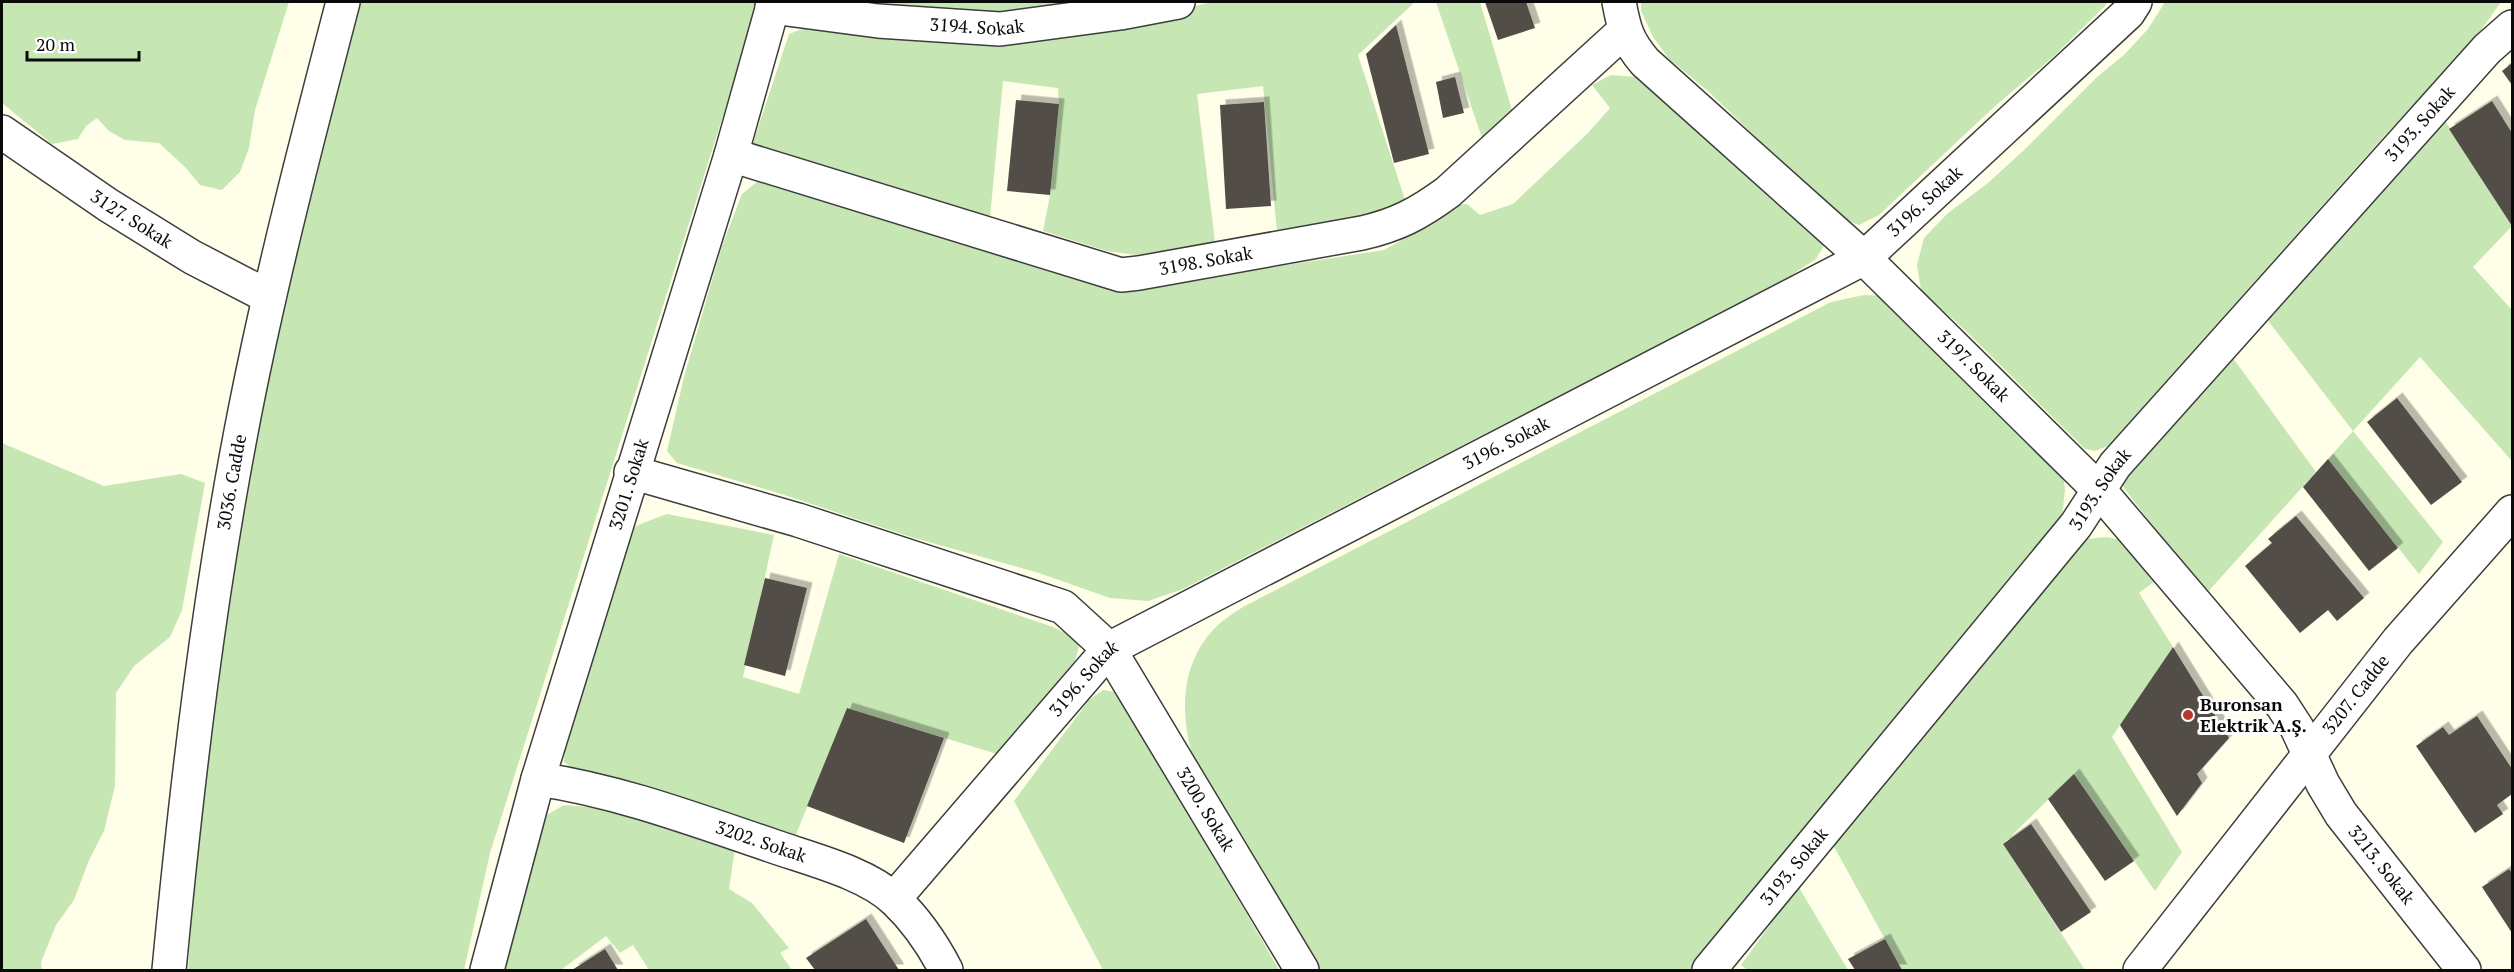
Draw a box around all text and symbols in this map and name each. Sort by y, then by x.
street label: 3194. Sokak [929,11,1026,40]
scale bar [27,24,140,62]
text: 20 m [36,32,76,56]
street label: 3193. Sokak [2379,79,2460,166]
street label: 3196. Sokak [1881,159,1967,242]
street label: 3127. Sokak [86,184,178,253]
street label: 3198. Sokak [1157,240,1255,280]
street label: 3197. Sokak [1933,324,2016,407]
street label: 3196. Sokak [1458,410,1554,475]
street label: 3036. Cadde [211,432,251,532]
street label: 3201. Sokak [603,435,654,533]
street label: 3193. Sokak [2063,442,2136,534]
street label: 3196. Sokak [1043,633,1122,721]
street label: 3207. Cadde [2316,649,2394,739]
place label: Buronsan Elektrik A.Ş. [2200,692,2307,737]
marker: Buronsan Elektrik A.Ş. [2181,708,2195,722]
street label: 3200. Sokak [1172,762,1241,856]
street label: 3202. Sokak [713,814,810,868]
street label: 3213. Sokak [2343,820,2421,909]
street label: 3193. Sokak [1754,821,1833,910]

